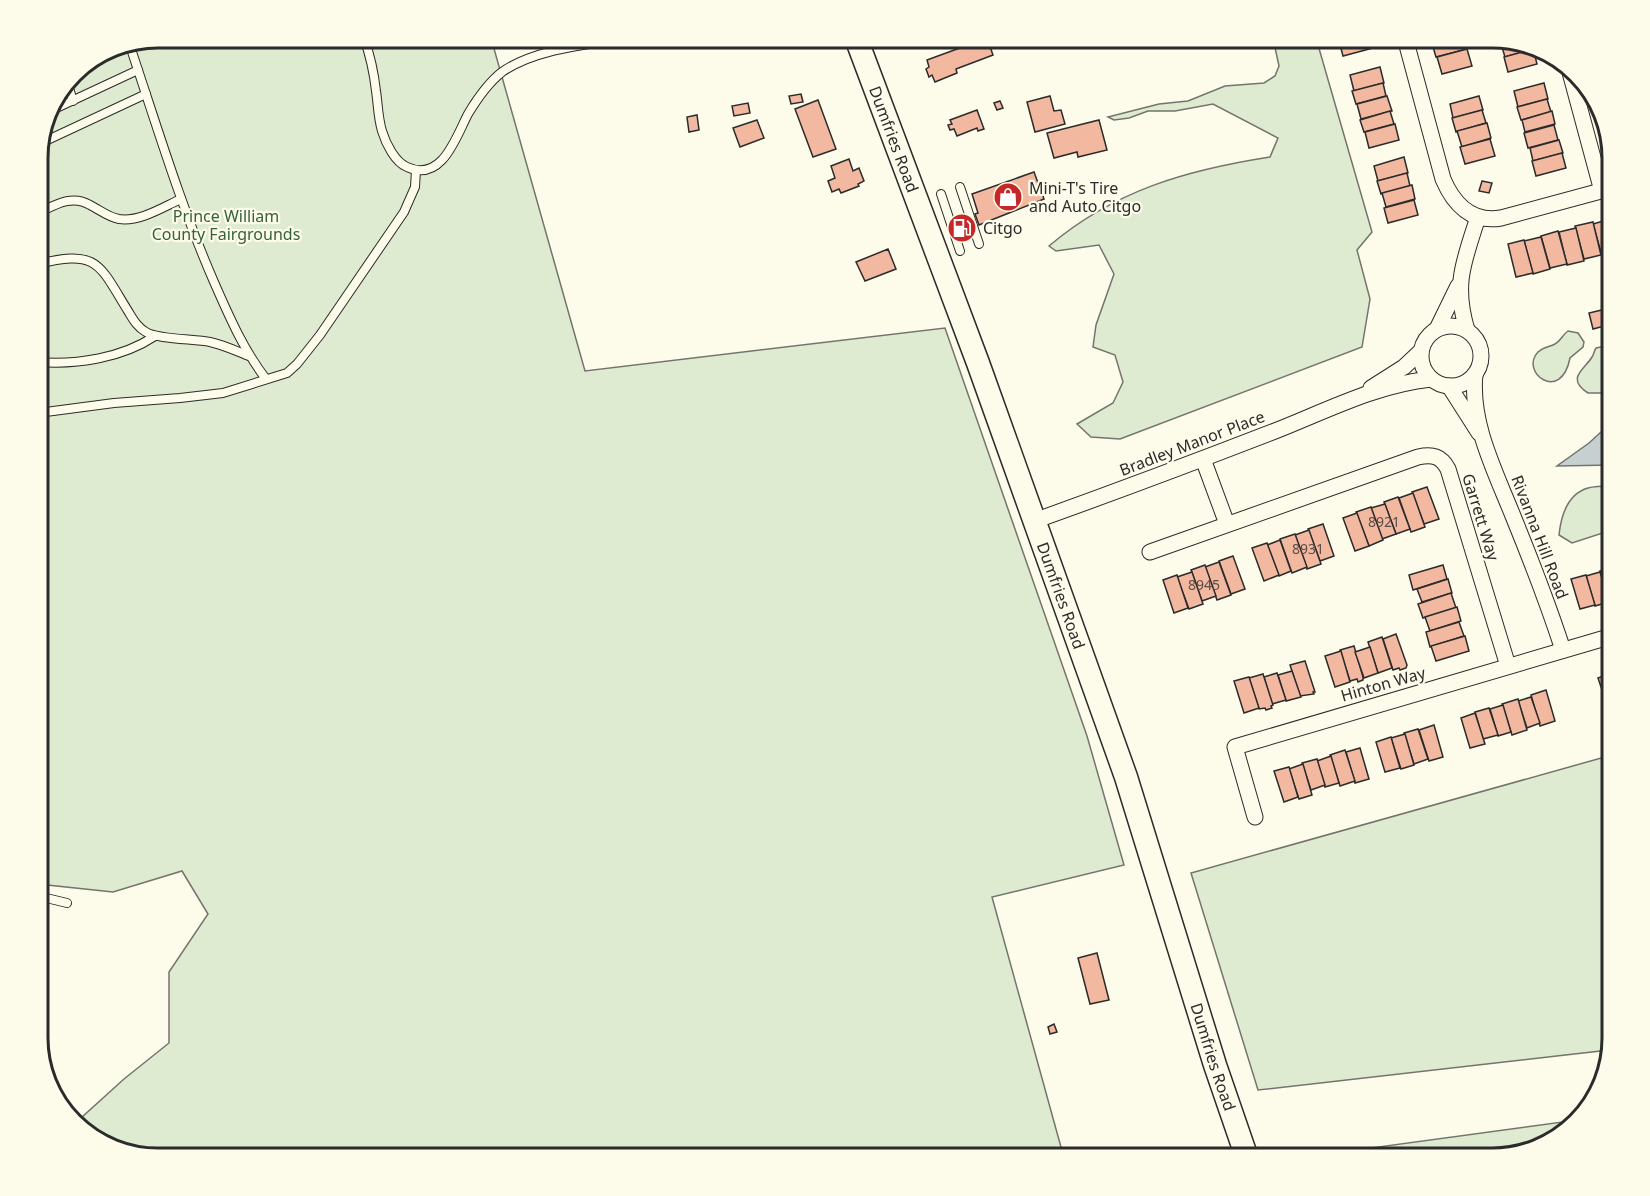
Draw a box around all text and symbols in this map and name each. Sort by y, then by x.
street label: Dumfries Road [864,83,924,195]
place label: Mini-T's Tire and Auto Citgo [1029,177,1141,217]
shop icon: Mini-T's Tire and Auto Citgo [992,181,1024,213]
park label: Prince William County Fairgrounds [152,205,300,245]
fuel station icon: Citgo [946,212,978,244]
place label: Citgo [983,217,1023,239]
street label: Bradley Manor Place [1116,405,1268,481]
street label: Garrett Way [1457,471,1505,564]
street label: Rivanna Hill Road [1506,472,1574,602]
house number: 8921 [1368,512,1400,531]
street label: Dumfries Road [1032,539,1090,652]
house number: 8931 [1292,539,1324,558]
house number: 8945 [1188,575,1220,594]
street label: Hinton Way [1338,661,1429,707]
street label: Dumfries Road [1186,1000,1241,1114]

